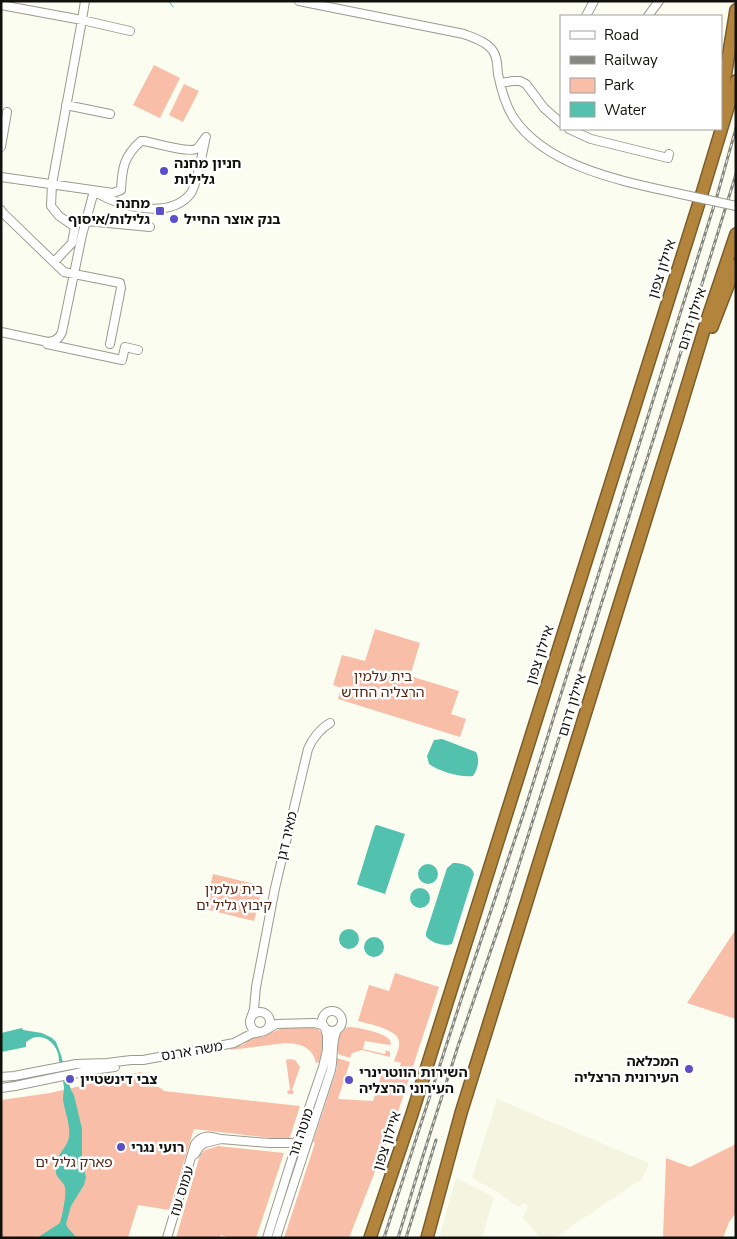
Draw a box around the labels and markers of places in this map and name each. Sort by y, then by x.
place label: חניון מחנה גלילות [174,154,241,189]
marker: חניון מחנה גלילות [158,165,170,177]
place label: מחנה גלילות/איסוף [68,194,150,229]
marker: מחנה גלילות/איסוף [154,205,166,217]
place label: בנק אוצר החייל [184,210,281,229]
marker: בנק אוצר החייל [168,213,180,225]
place label: המכלאה העירונית הרצליה [574,1052,679,1087]
place label: השירות הווטרינרי העירוני הרצליה [359,1063,468,1098]
marker: המכלאה העירונית הרצליה [683,1063,695,1075]
place label: צבי דינשטיין [80,1070,158,1089]
marker: צבי דינשטיין [64,1073,76,1085]
marker: השירות הווטרינרי העירוני הרצליה [343,1074,355,1086]
place label: רועי נגרי [131,1138,184,1157]
marker: רועי נגרי [115,1141,127,1153]

